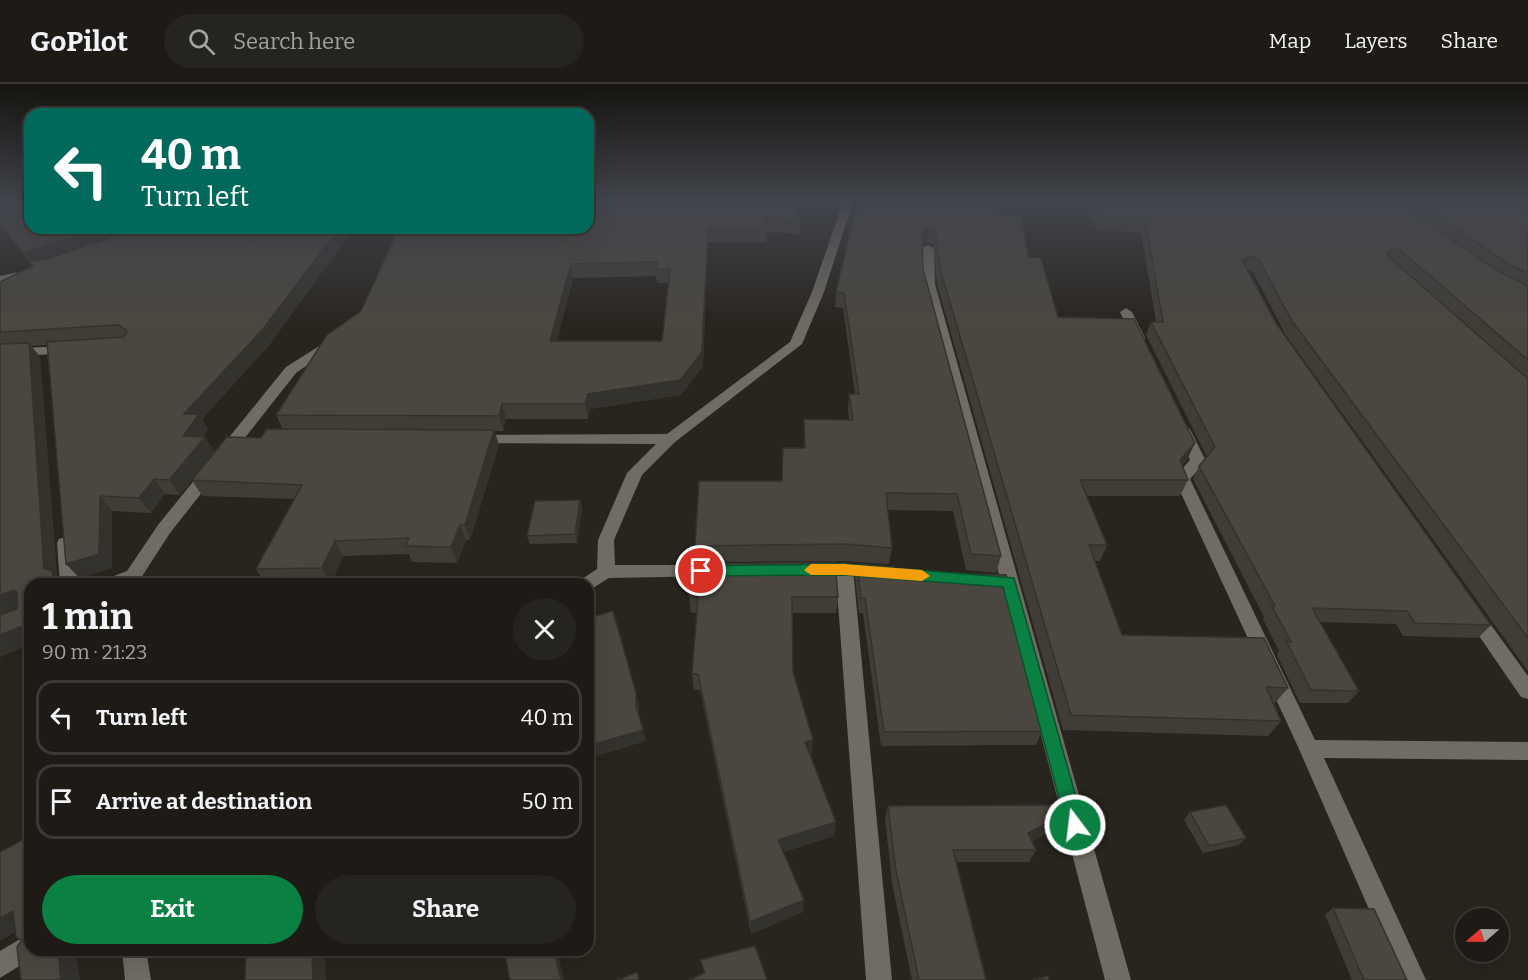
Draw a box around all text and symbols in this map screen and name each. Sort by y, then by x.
search box [164,14,584,68]
text: GoPilot [30,25,128,58]
icon: search [185,25,218,58]
text: Search here [233,28,355,55]
text: Map [1269,28,1311,54]
text: Layers [1344,28,1408,54]
text: Share [1441,28,1498,54]
text: 40 m [141,130,241,180]
icon: left [42,132,120,210]
text: Turn left [141,181,249,213]
pin [675,545,726,596]
icon: arrive [684,554,717,587]
text: 1 min [42,595,133,639]
button: close [513,598,576,661]
text: 90 m · 21:23 [42,640,147,664]
icon: left [45,701,78,734]
text: Turn left [96,704,188,731]
text: 40 m [521,704,573,731]
icon: arrive [45,785,78,818]
text: Arrive at destination [96,788,312,815]
text: 50 m [522,788,573,815]
position arrow [1043,793,1107,857]
button: Exit [42,875,303,944]
button: Share [315,875,576,944]
north arrow [1455,908,1509,962]
map controls [1455,908,1509,962]

